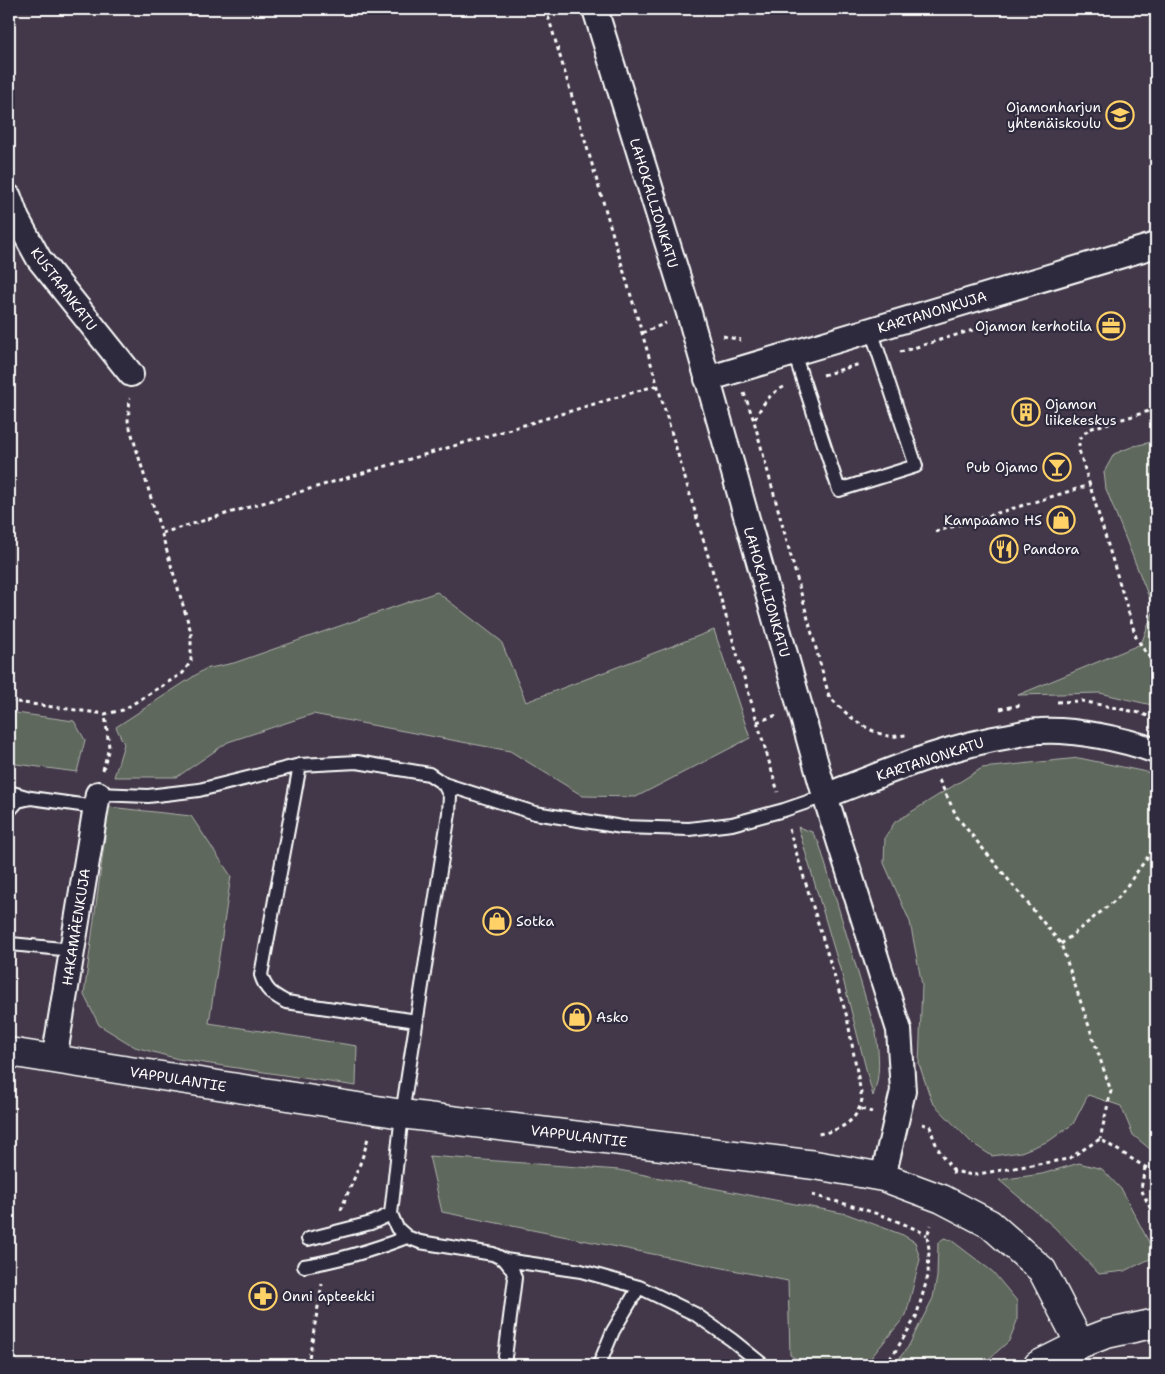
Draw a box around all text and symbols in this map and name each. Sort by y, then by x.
place label: Ojamonharjun yhtenäiskoulu [1006,98,1101,132]
school or university icon: Ojamonharjun yhtenäiskoulu [1105,100,1135,130]
street label: LAHOKALLIONKATU [626,136,682,270]
street label: KUSTAANKATU [27,244,101,334]
street label: KARTANONKUJA [875,287,989,337]
office icon: Ojamon kerhotila [1096,311,1126,341]
place label: Ojamon kerhotila [975,317,1092,335]
place label: Ojamon liikekeskus [1045,395,1117,429]
building icon: Ojamon liikekeskus [1011,397,1041,427]
bar icon: Pub Ojamo [1042,452,1072,482]
place label: Pub Ojamo [966,458,1038,476]
shop icon: Kampaamo HS [1046,505,1076,535]
place label: Kampaamo HS [944,511,1042,529]
street label: LAHOKALLIONKATU [740,525,794,659]
restaurant icon: Pandora [989,534,1019,564]
place label: Pandora [1023,540,1079,558]
street label: KARTANONKATU [874,733,986,785]
street label: HAKAMÄENKUJA [58,867,94,987]
shop icon: Sotka [482,906,512,936]
place label: Sotka [516,912,554,930]
shop icon: Asko [562,1002,592,1032]
place label: Asko [596,1008,629,1026]
street label: VAPPULANTIE [128,1062,228,1096]
street label: VAPPULANTIE [529,1121,629,1151]
pharmacy icon: Onni apteekki [248,1281,278,1311]
place label: Onni apteekki [282,1287,375,1305]

